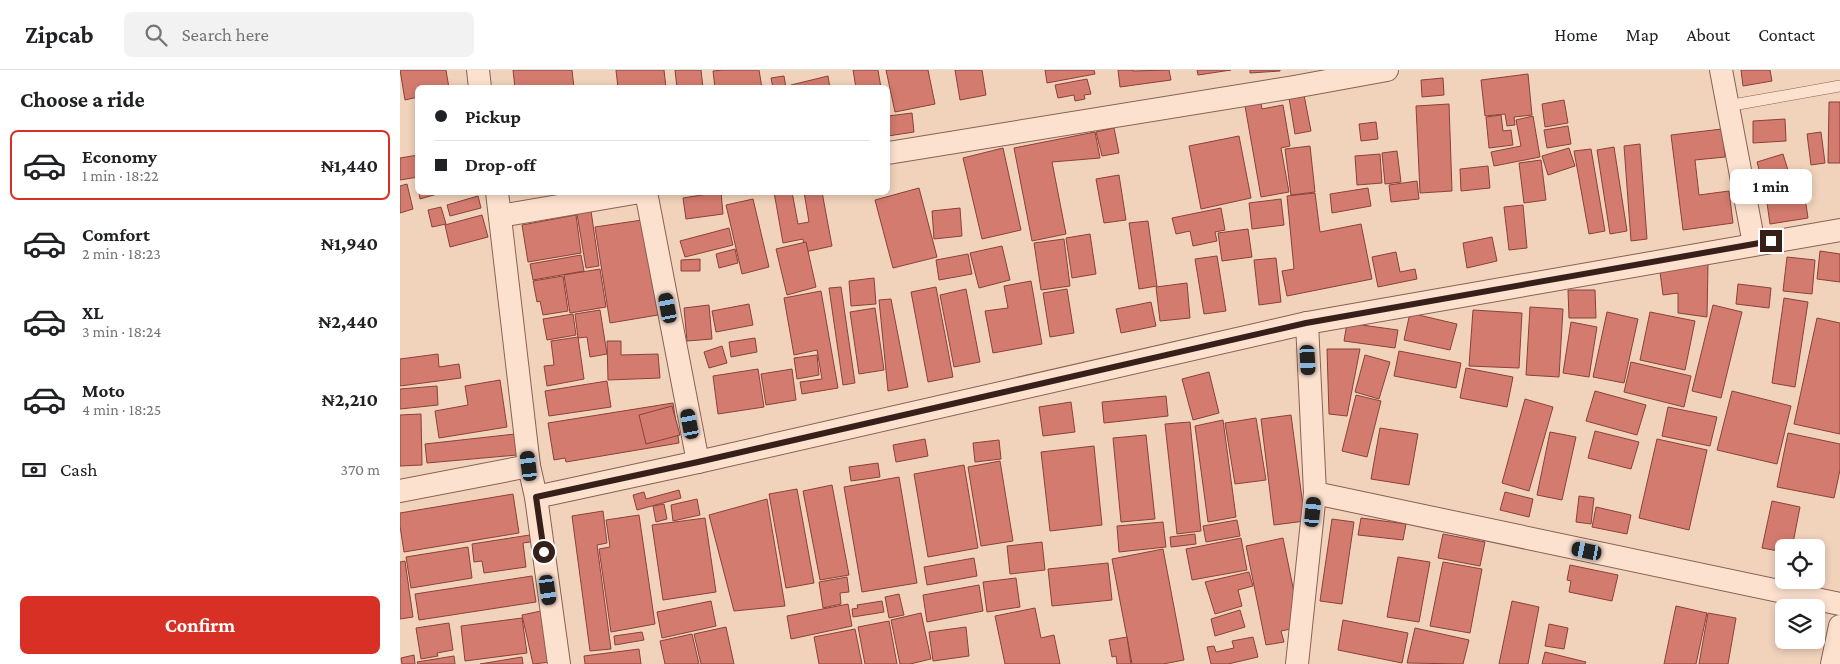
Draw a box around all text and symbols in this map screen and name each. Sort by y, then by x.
search box [124,12,474,57]
text: Zipcab [25,21,94,48]
icon: search [142,21,170,49]
text: Search here [182,24,269,45]
text: Home [1555,25,1598,45]
text: Map [1626,25,1658,45]
text: About [1686,25,1730,45]
text: Contact [1758,25,1815,45]
text: Choose a ride [20,87,145,112]
text: Pickup [465,106,521,127]
icon: car [22,143,67,188]
text: Economy [82,146,157,167]
text: Drop-off [465,154,536,175]
text: ₦1,440 [321,155,378,176]
text: 1 min · 18:22 [82,167,159,184]
callout: 1 min [1730,169,1812,204]
text: 1 min [1753,178,1789,195]
icon: car [22,221,67,266]
text: Comfort [82,224,150,245]
route end [1760,230,1782,252]
text: ₦1,940 [321,233,378,254]
text: 2 min · 18:23 [82,245,161,262]
car [657,292,678,324]
icon: car [22,299,67,344]
text: XL [82,302,104,323]
text: ₦2,440 [318,311,378,332]
text: 3 min · 18:24 [82,323,161,340]
car [1299,345,1316,375]
icon: car [22,377,67,422]
text: Moto [82,380,125,401]
text: ₦2,210 [322,389,378,410]
text: 4 min · 18:25 [82,401,161,418]
car [679,408,700,440]
car [519,450,538,482]
icon: cash [20,456,48,484]
text: Cash [60,459,98,480]
text: 370 m [341,461,380,478]
car [1303,496,1322,528]
map controls [1775,539,1825,649]
button: locate [1775,539,1825,589]
route start [533,541,555,563]
car [1570,541,1603,561]
car [538,574,557,606]
button: Confirm [20,596,380,654]
button: layers [1775,599,1825,649]

